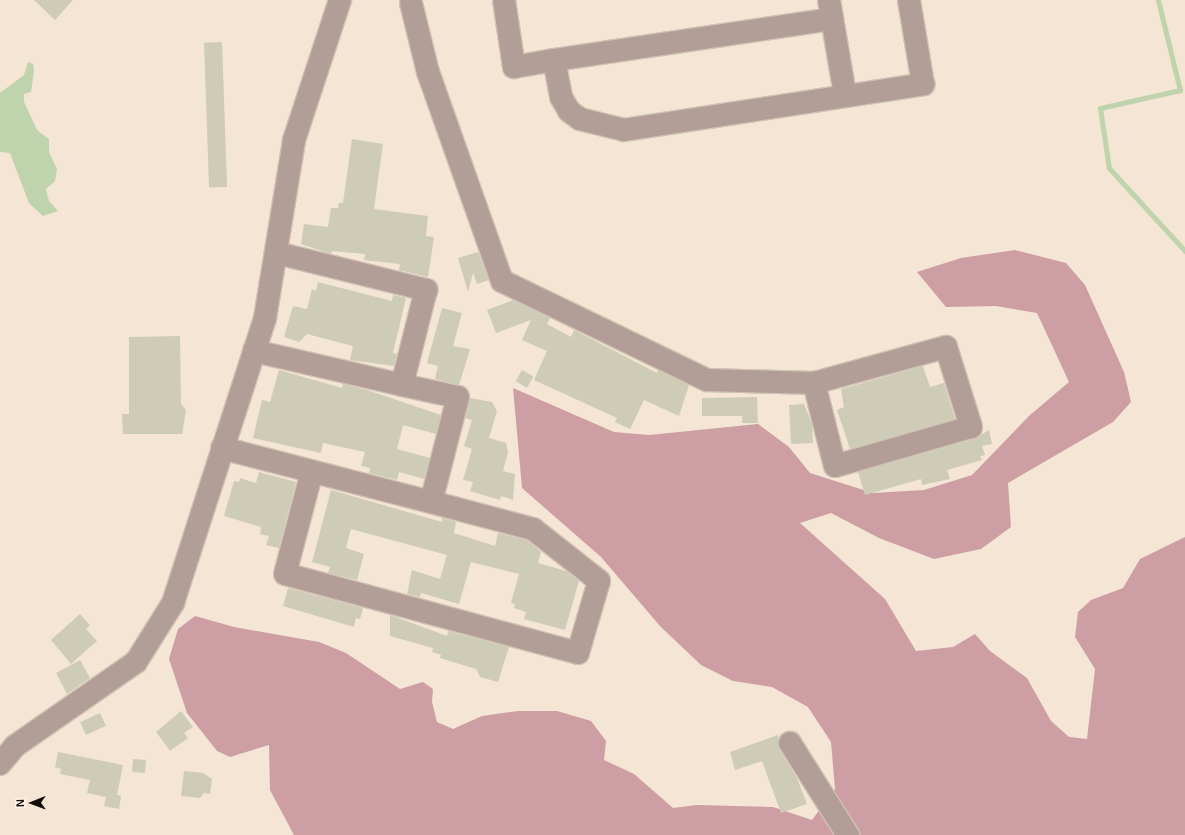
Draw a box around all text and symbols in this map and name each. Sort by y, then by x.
north arrow [12,783,52,823]
text: N [14,799,26,807]

